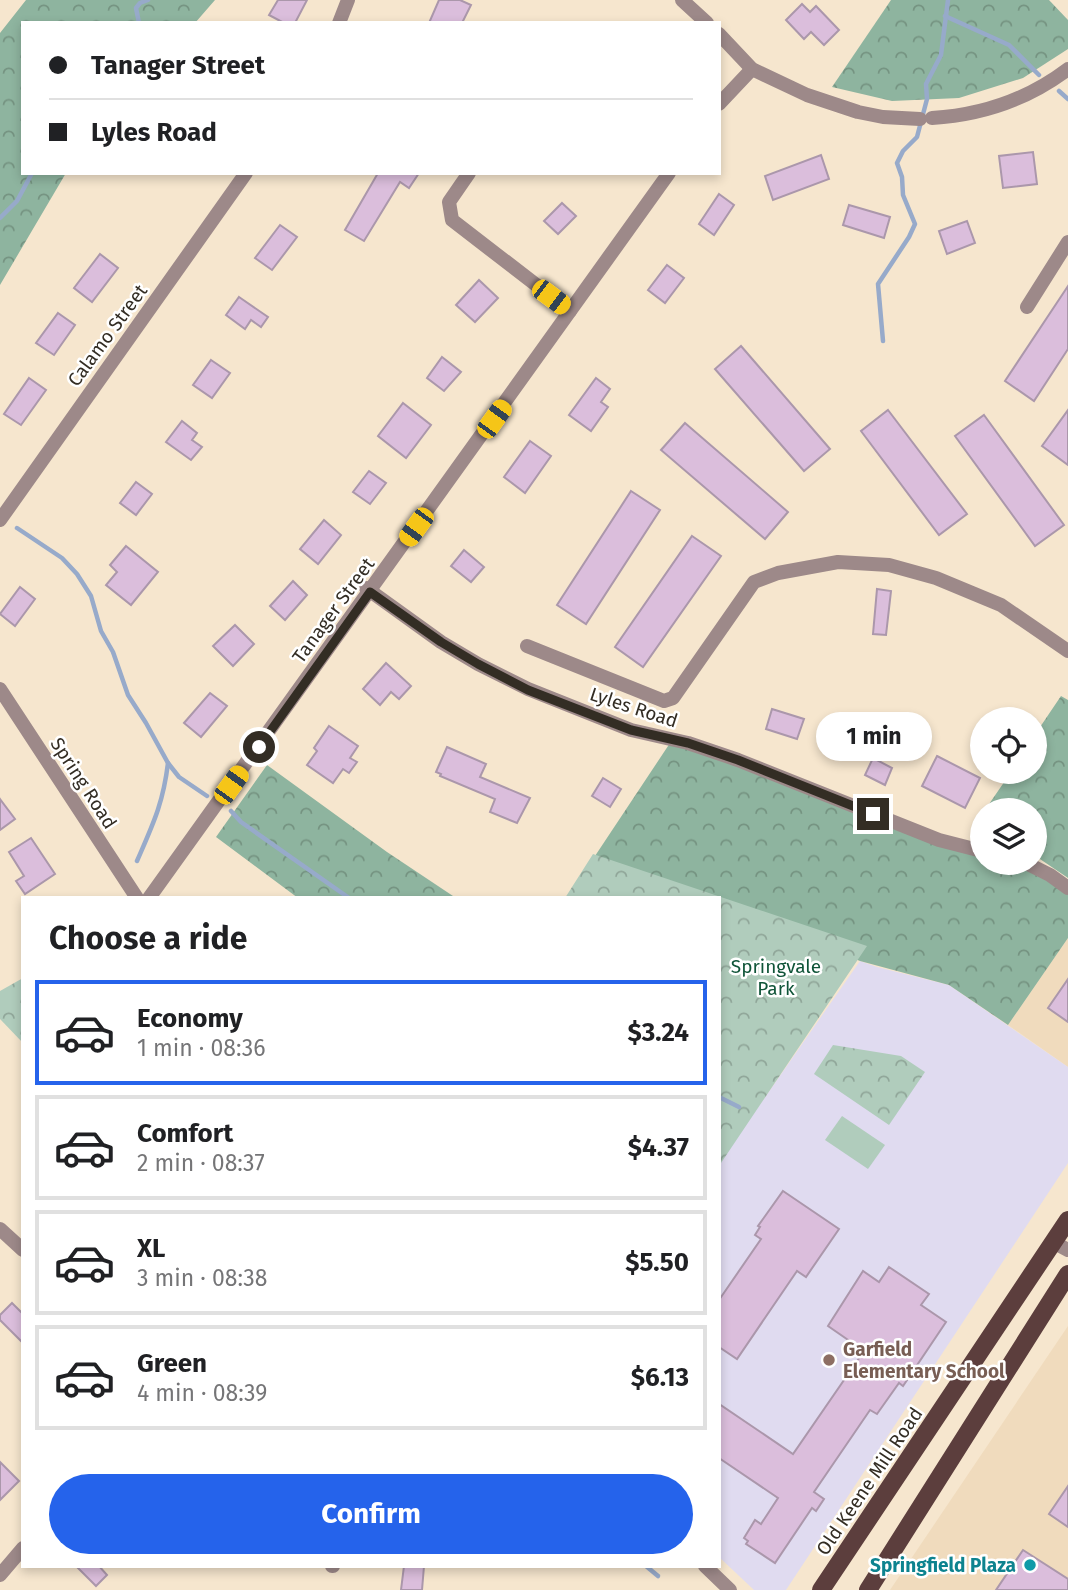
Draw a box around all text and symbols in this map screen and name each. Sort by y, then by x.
text: Tanager Street [91,50,265,81]
text: Lyles Road [91,117,217,148]
car [528,276,575,318]
street label: Calamo Street [63,280,152,391]
car [474,396,515,442]
car [396,504,437,550]
street label: Tanager Street [288,553,379,667]
street label: Lyles Road [587,682,681,732]
map controls [970,707,1047,875]
button: locate [970,707,1047,784]
callout: 1 min [815,712,931,762]
text: 1 min [846,722,902,750]
route start [243,731,275,763]
street label: Spring Road [46,733,122,833]
car [211,762,252,808]
route end [857,798,889,830]
button: layers [970,798,1047,875]
text: Choose a ride [49,919,247,957]
park label: Springvale Park [731,955,821,1000]
icon: car [53,1001,116,1064]
text: Economy [137,1003,243,1034]
text: $3.24 [628,1017,689,1048]
text: 1 min · 08:36 [137,1034,265,1062]
icon: car [53,1116,116,1179]
text: Comfort [137,1118,233,1149]
text: $4.37 [628,1132,689,1163]
text: 2 min · 08:37 [137,1149,265,1177]
icon: car [53,1231,116,1294]
text: XL [137,1233,165,1264]
text: $5.50 [625,1247,689,1278]
text: 3 min · 08:38 [137,1264,267,1292]
place label: Garfield Elementary School [843,1338,1005,1383]
icon: car [53,1346,116,1409]
text: Green [137,1348,207,1379]
marker: Garfield Elementary School [821,1352,837,1368]
text: $6.13 [631,1362,689,1393]
text: 4 min · 08:39 [137,1379,267,1407]
street label: Old Keene Mill Road [811,1403,927,1560]
button: Confirm [49,1474,693,1554]
place label: Springfield Plaza [870,1554,1016,1577]
marker: Springfield Plaza [1022,1557,1038,1573]

